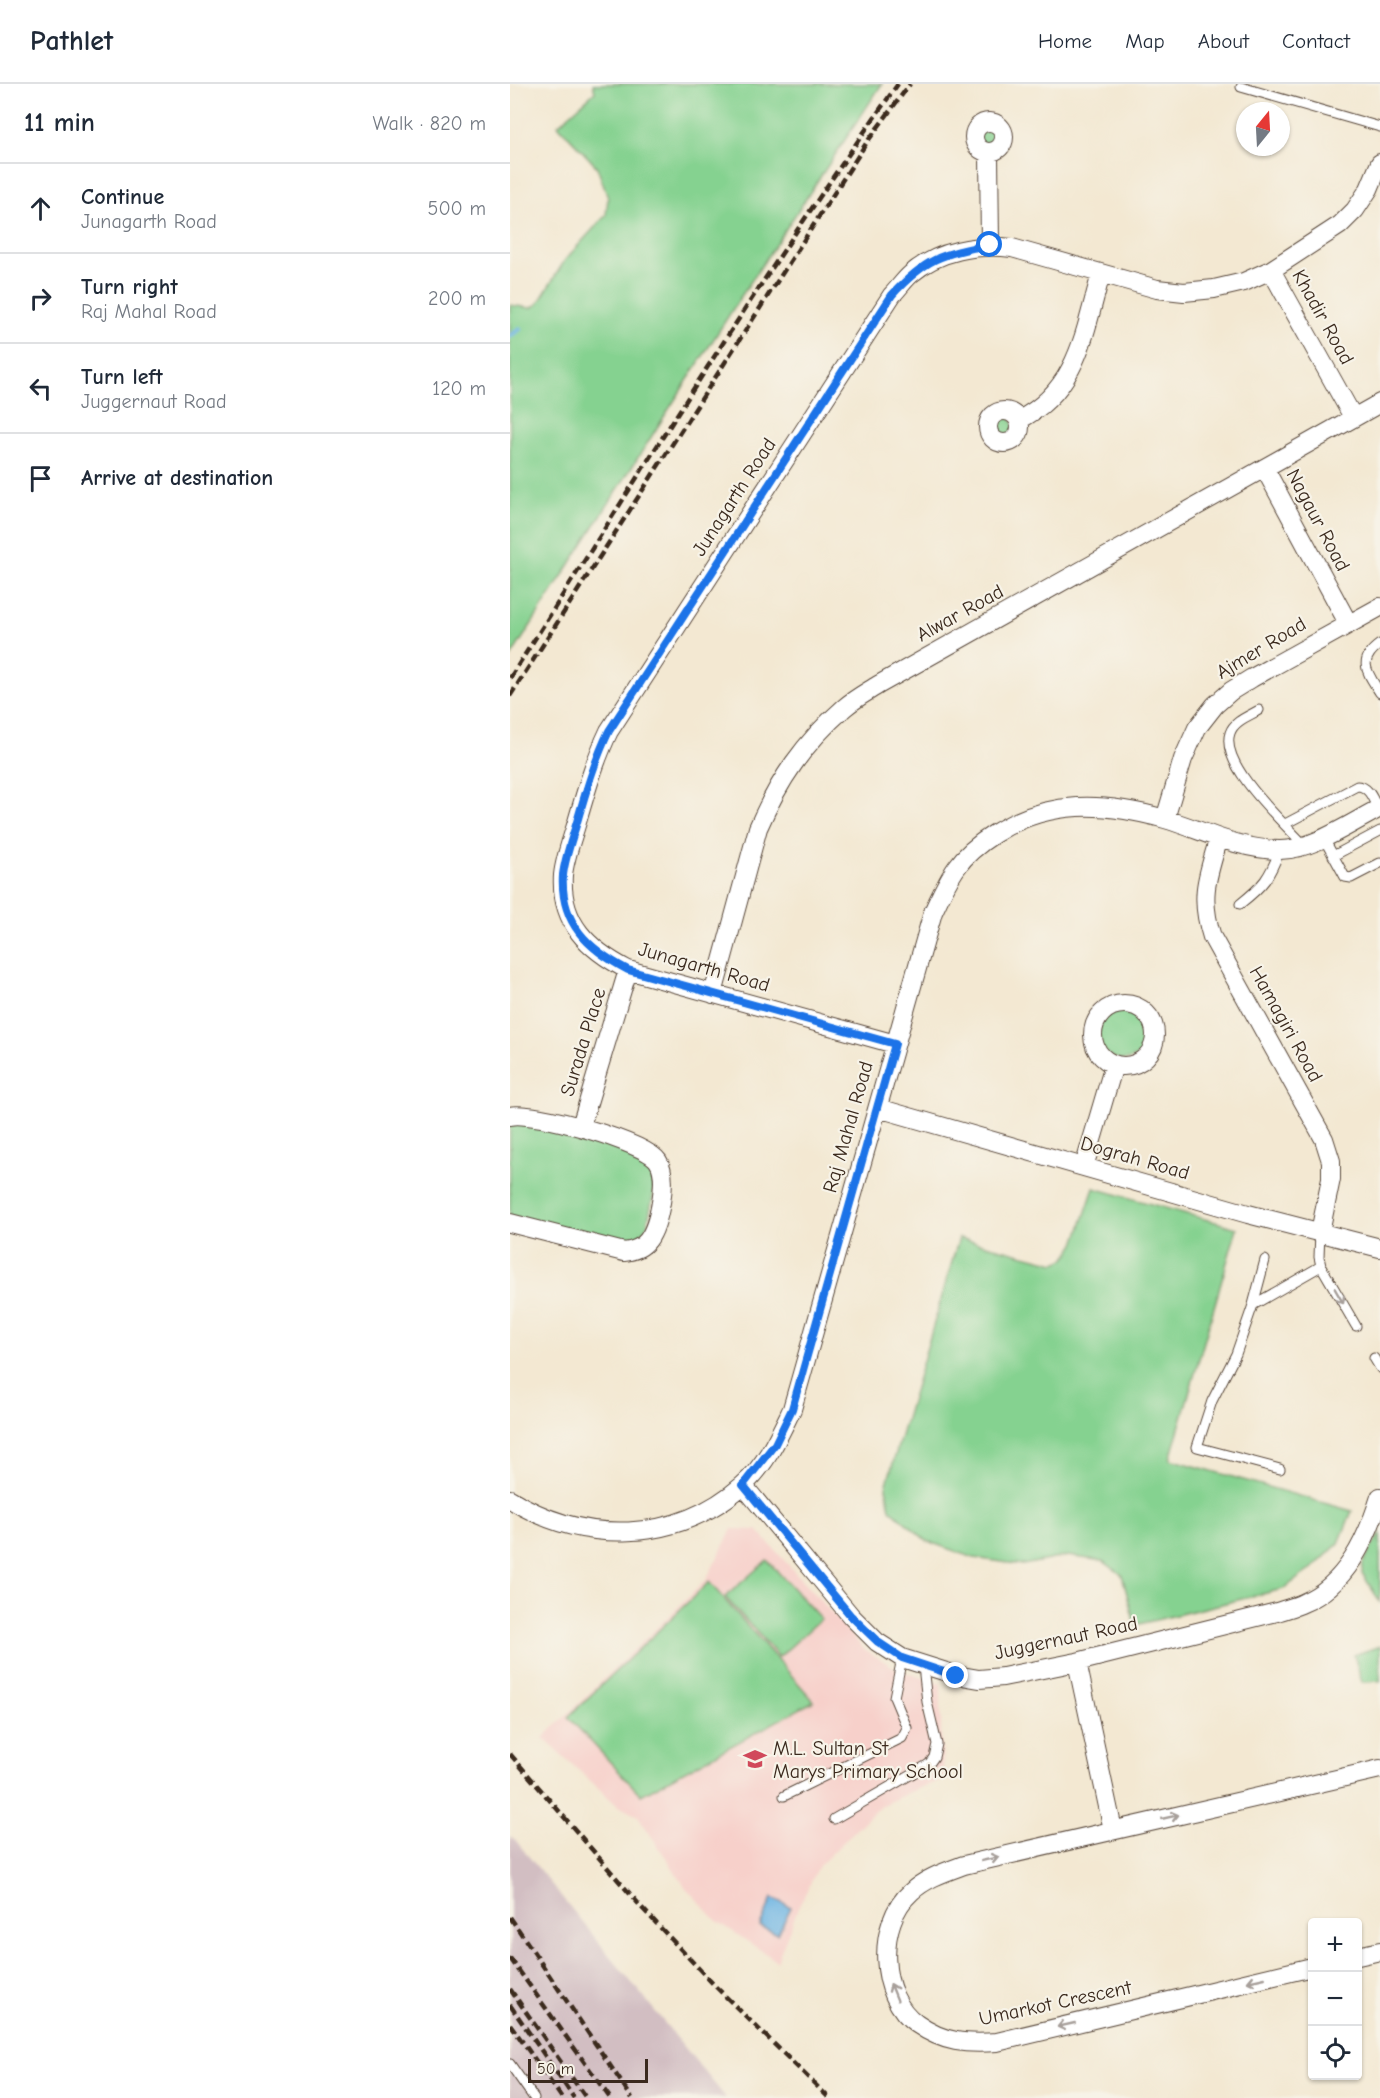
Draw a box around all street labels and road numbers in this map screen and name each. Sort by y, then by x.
street label: Khadir Road [1287,265,1359,369]
street label: Junagarth Road [687,434,781,560]
street label: Nagaur Road [1281,465,1355,575]
street label: Alwar Road [913,580,1007,646]
street label: Ajmer Road [1212,612,1310,684]
street label: Junagarth Road [636,937,772,997]
street label: Hamagiri Road [1245,962,1327,1086]
street label: Surada Place [556,985,610,1099]
street label: Raj Mahal Road [818,1059,878,1195]
street label: Dograh Road [1078,1131,1192,1185]
street label: Juggernaut Road [992,1612,1140,1664]
street label: Umarkot Crescent [977,1975,1135,2030]

